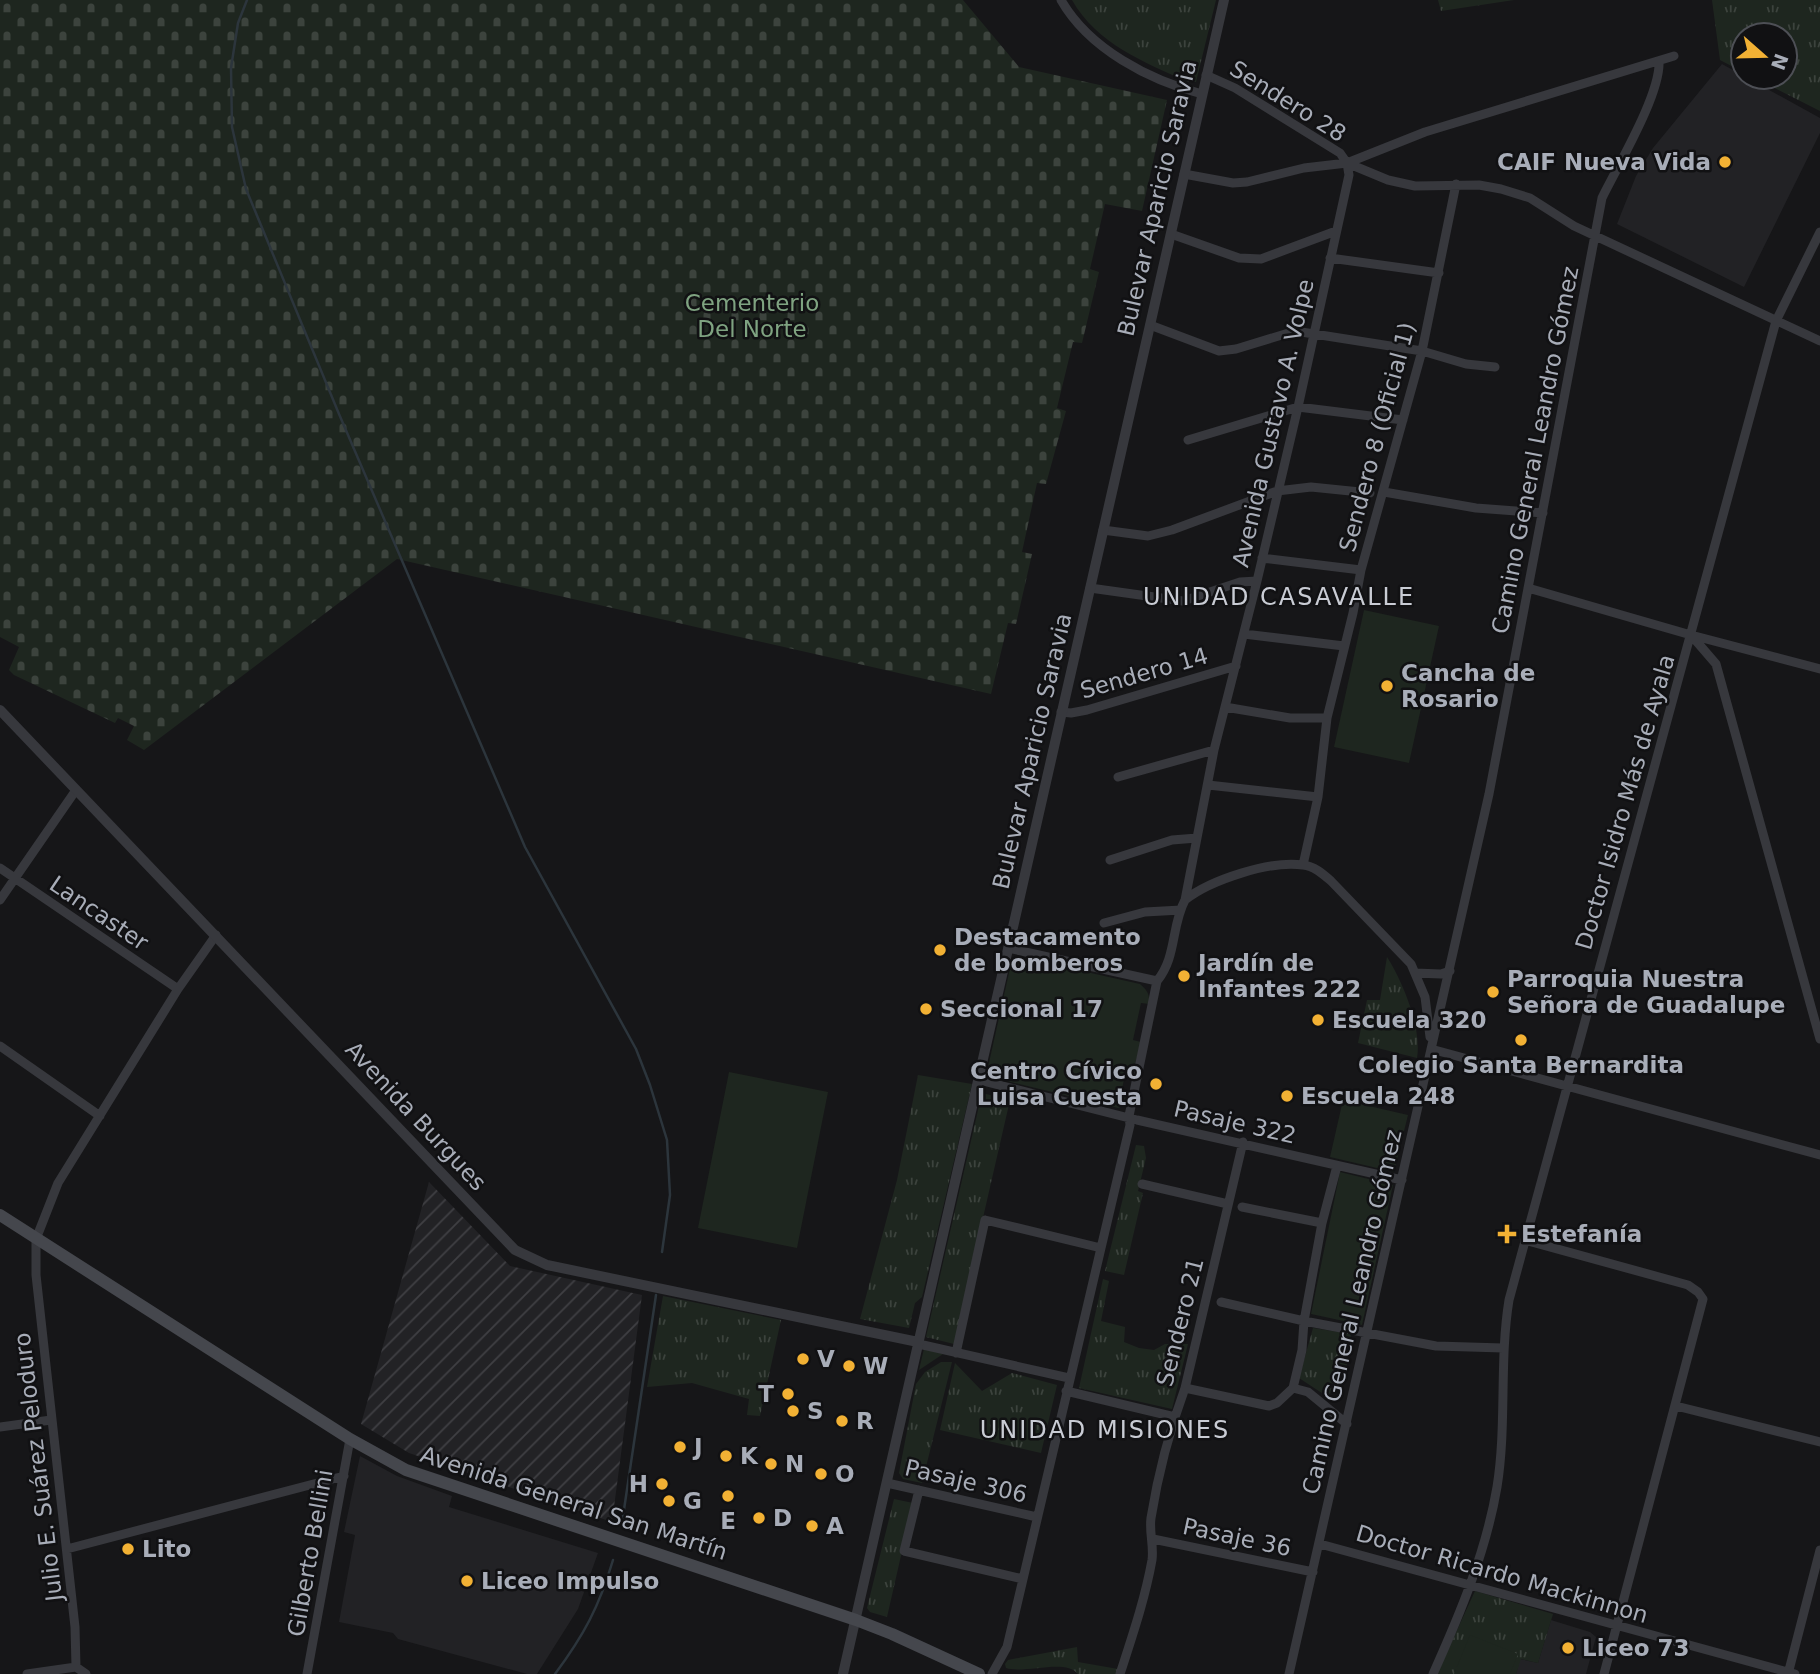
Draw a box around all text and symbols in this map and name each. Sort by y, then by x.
north arrow [1729,21,1799,91]
text: N [1767,51,1793,73]
street label: Sendero 28 [1225,55,1351,147]
street label: Bulevar Aparicio Saravia [1113,57,1201,339]
place label: CAIF Nueva Vida [1497,149,1711,175]
marker: CAIF Nueva Vida [1717,154,1733,170]
street label: Camino General Leandro Gómez [1487,264,1583,636]
street label: Avenida Gustavo A. Volpe [1227,276,1319,570]
park label: Cementerio Del Norte [685,290,819,342]
street label: Sendero 8 (Oficial 1) [1334,319,1420,555]
district label: UNIDAD CASAVALLE [1143,583,1415,611]
street label: Bulevar Aparicio Saravia [988,610,1076,892]
street label: Sendero 14 [1077,642,1211,704]
street label: Doctor Isidro Más de Ayala [1570,651,1680,953]
place label: Cancha de Rosario [1401,660,1535,712]
marker: Cancha de Rosario [1379,678,1395,694]
street label: Lancaster [45,871,153,956]
place label: Destacamento de bomberos [954,924,1141,976]
marker: Destacamento de bomberos [932,942,948,958]
place label: Jardín de Infantes 222 [1196,950,1361,1002]
place label: Parroquia Nuestra Señora de Guadalupe [1507,966,1785,1018]
marker: Jardín de Infantes 222 [1176,968,1192,984]
marker: Parroquia Nuestra Señora de Guadalupe [1485,984,1501,1000]
place label: Seccional 17 [940,996,1103,1022]
marker: Seccional 17 [918,1001,934,1017]
place label: Escuela 320 [1332,1007,1486,1033]
marker: Escuela 320 [1310,1012,1326,1028]
marker: Colegio Santa Bernardita [1513,1032,1529,1048]
street label: Avenida Burgues [340,1036,492,1196]
place label: Colegio Santa Bernardita [1358,1052,1684,1078]
place label: Centro Cívico Luisa Cuesta [970,1058,1142,1110]
marker: Centro Cívico Luisa Cuesta [1148,1076,1164,1092]
place label: Escuela 248 [1301,1083,1455,1109]
marker: Escuela 248 [1279,1088,1295,1104]
street label: Pasaje 322 [1171,1095,1299,1149]
street label: Camino General Leandro Gómez [1297,1127,1407,1497]
place label: Estefanía [1521,1221,1642,1247]
marker: Estefanía [1499,1226,1515,1242]
street label: Sendero 21 [1151,1255,1209,1389]
street label: Julio E. Suárez Peloduro [9,1331,68,1605]
place label: V [817,1346,835,1372]
marker: V [795,1351,811,1367]
place label: W [863,1353,888,1379]
marker: W [841,1358,857,1374]
place label: T [758,1381,774,1407]
marker: T [780,1386,796,1402]
place label: S [807,1398,824,1424]
marker: S [785,1403,801,1419]
place label: R [856,1408,874,1434]
marker: R [834,1413,850,1429]
district label: UNIDAD MISIONES [980,1416,1230,1444]
place label: J [692,1434,703,1460]
marker: J [672,1439,688,1455]
street label: Avenida General San Martín [417,1441,731,1565]
place label: K [740,1443,759,1469]
marker: K [718,1448,734,1464]
place label: N [785,1451,804,1477]
street label: Pasaje 306 [902,1454,1030,1508]
marker: N [763,1456,779,1472]
place label: O [835,1461,855,1487]
marker: O [813,1466,829,1482]
street label: Gilberto Bellini [282,1467,338,1639]
place label: H [629,1471,648,1497]
marker: H [654,1476,670,1492]
place label: G [683,1488,702,1514]
marker: E [720,1488,736,1504]
marker: G [661,1493,677,1509]
place label: D [773,1505,792,1531]
place label: E [720,1508,736,1534]
marker: D [751,1510,767,1526]
place label: A [826,1513,844,1539]
street label: Pasaje 36 [1180,1513,1294,1561]
marker: A [804,1518,820,1534]
street label: Doctor Ricardo Mackinnon [1353,1520,1651,1628]
place label: Lito [142,1536,191,1562]
marker: Lito [120,1541,136,1557]
place label: Liceo Impulso [481,1568,659,1594]
marker: Liceo Impulso [459,1573,475,1589]
place label: Liceo 73 [1582,1635,1690,1661]
marker: Liceo 73 [1560,1640,1576,1656]

